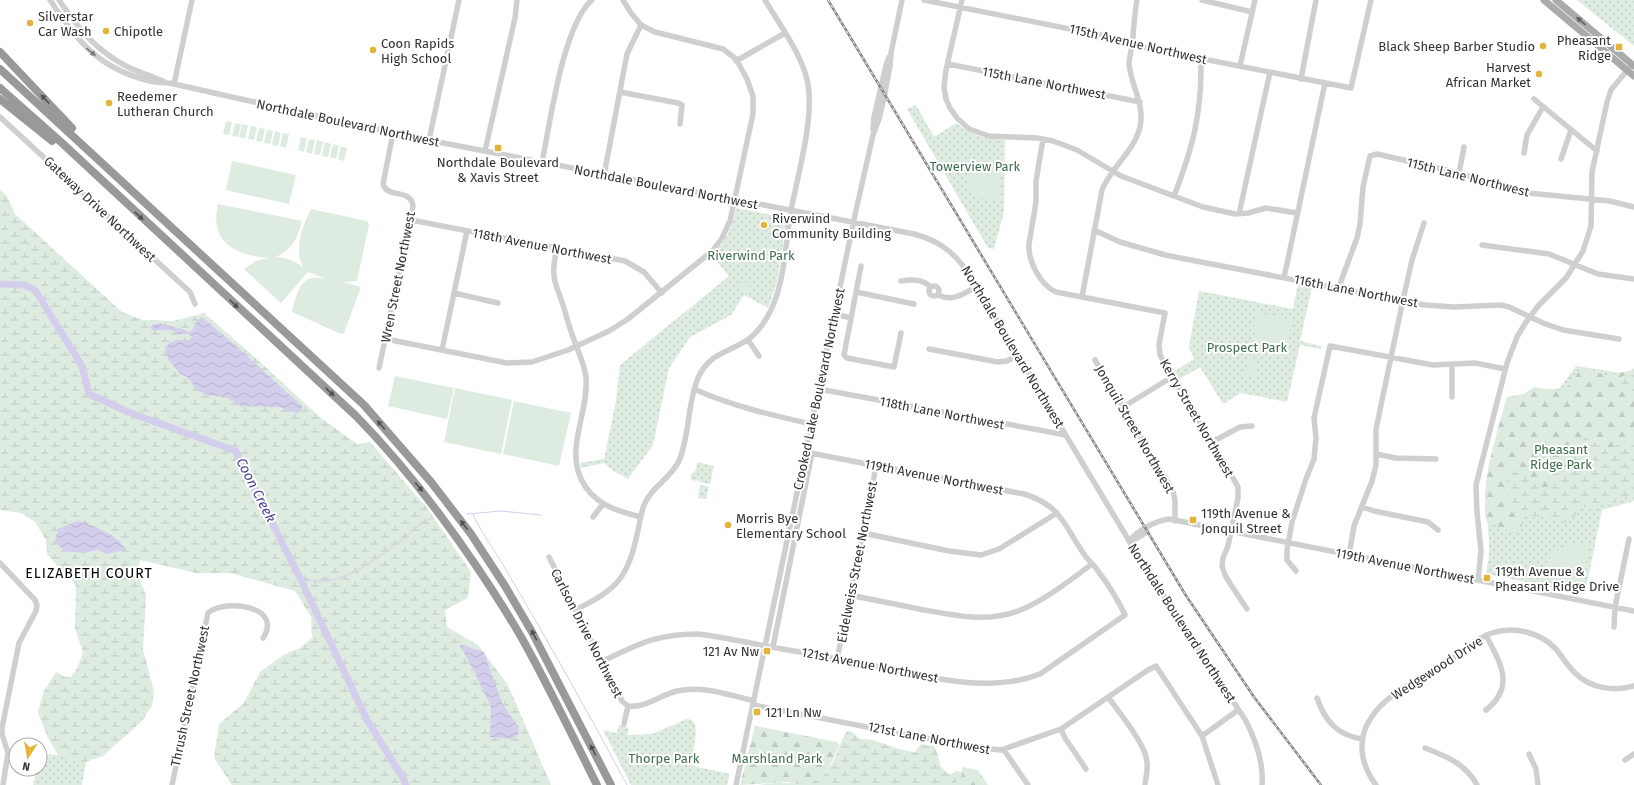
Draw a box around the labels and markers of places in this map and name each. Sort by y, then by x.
place label: Silverstar Car Wash [38,9,93,39]
marker: Silverstar Car Wash [25,18,35,28]
place label: Chipotle [114,24,163,39]
marker: Chipotle [101,26,111,36]
place label: Pheasant Ridge [1557,33,1611,63]
place label: Coon Rapids High School [381,36,454,66]
place label: Black Sheep Barber Studio [1378,39,1535,54]
marker: Black Sheep Barber Studio [1538,41,1548,51]
marker: Pheasant Ridge [1614,42,1624,52]
marker: Coon Rapids High School [368,45,378,55]
place label: Harvest African Market [1446,60,1531,90]
marker: Harvest African Market [1534,69,1544,79]
place label: Reedemer Lutheran Church [117,89,214,119]
marker: Reedemer Lutheran Church [104,98,114,108]
marker: Northdale Boulevard & Xavis Street [493,143,503,153]
place label: Northdale Boulevard & Xavis Street [437,155,559,185]
place label: Riverwind Community Building [772,211,891,241]
marker: Riverwind Community Building [759,220,769,230]
place label: 119th Avenue & Jonquil Street [1201,506,1291,536]
place label: Morris Bye Elementary School [736,511,846,541]
marker: 119th Avenue & Jonquil Street [1188,515,1198,525]
marker: Morris Bye Elementary School [723,520,733,530]
place label: 119th Avenue & Pheasant Ridge Drive [1495,564,1619,594]
marker: 119th Avenue & Pheasant Ridge Drive [1482,573,1492,583]
place label: 121 Av Nw [703,644,760,659]
marker: 121 Av Nw [762,646,772,656]
place label: 121 Ln Nw [765,705,822,720]
marker: 121 Ln Nw [752,707,762,717]

